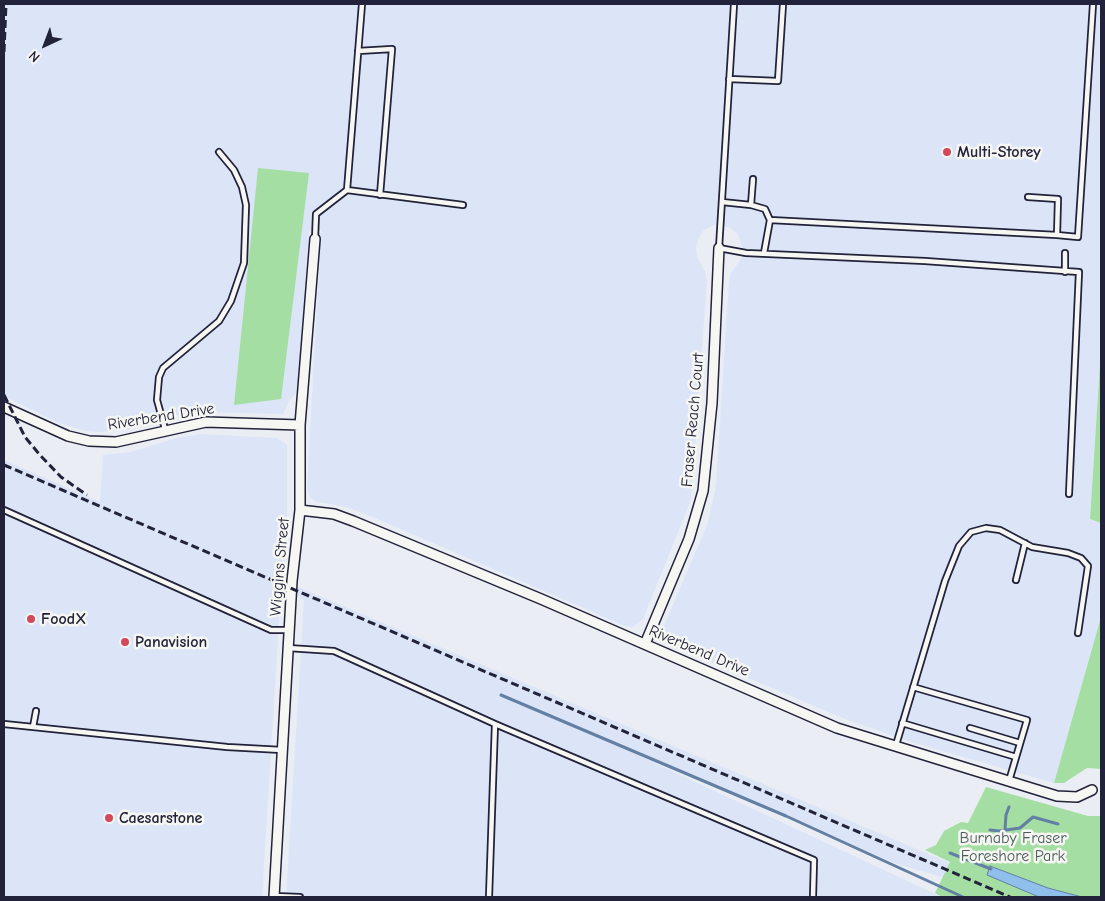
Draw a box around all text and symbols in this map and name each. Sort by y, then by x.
north arrow [20,20,70,70]
text: N [25,47,44,66]
place label: Multi-Storey [957,142,1041,162]
marker: Multi-Storey [941,146,953,158]
street label: Fraser Reach Court [678,352,708,488]
street label: Riverbend Drive [106,399,216,435]
street label: Wiggins Street [266,517,294,617]
place label: FoodX [41,609,87,629]
marker: FoodX [25,613,37,625]
street label: Riverbend Drive [646,621,752,681]
place label: Panavision [135,632,207,652]
marker: Panavision [119,636,131,648]
place label: Caesarstone [119,808,202,828]
marker: Caesarstone [103,812,115,824]
park label: Burnaby Fraser Foreshore Park [959,828,1067,866]

